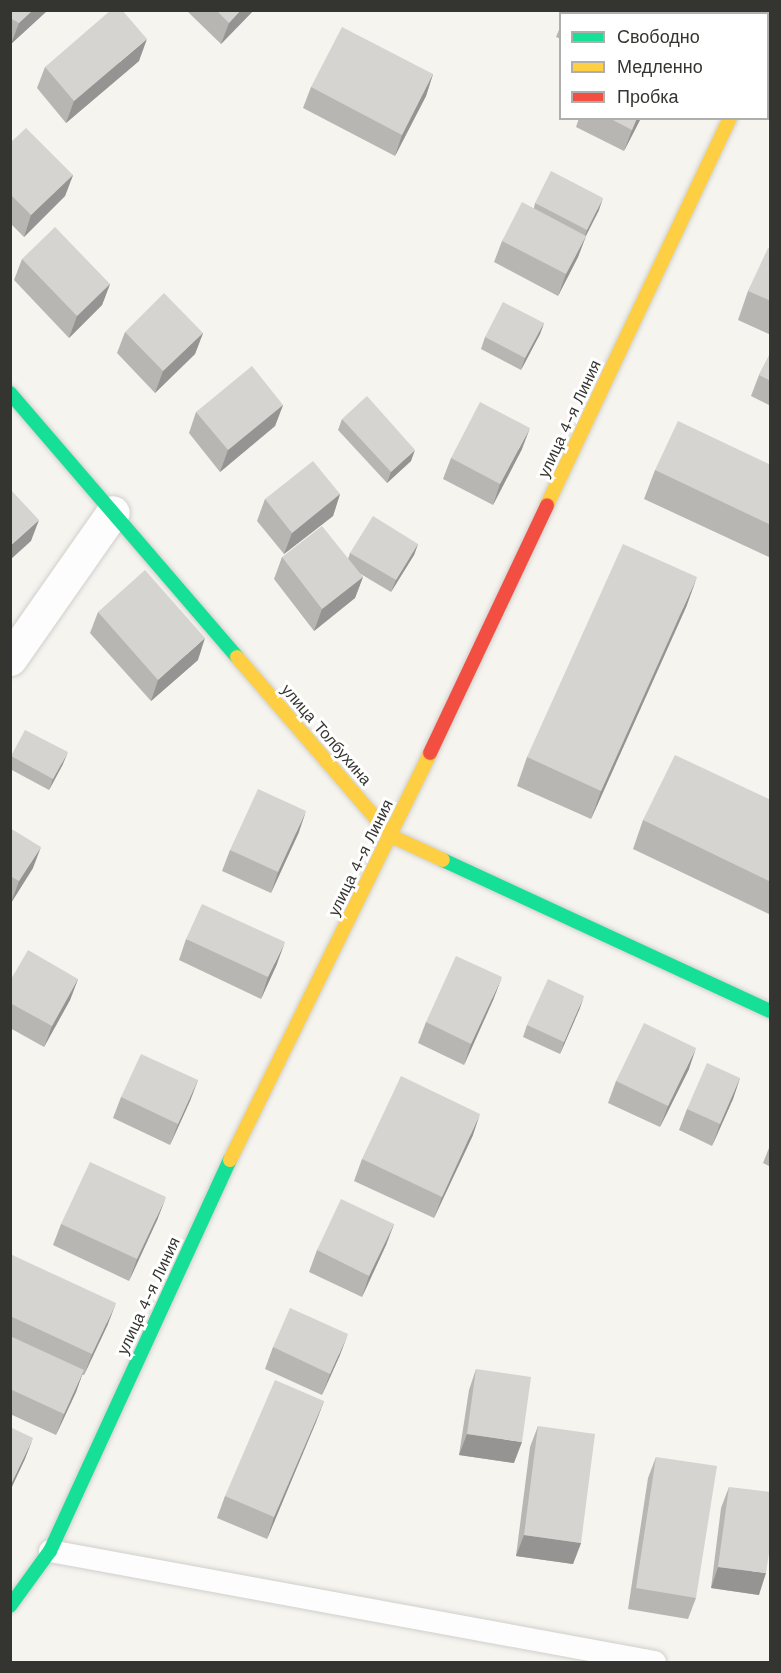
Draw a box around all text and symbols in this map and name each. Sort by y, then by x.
legend [559,12,769,120]
text: Свободно [617,26,700,47]
text: Медленно [617,56,703,77]
text: Пробка [617,86,679,107]
street label: улица 4-я Линия [534,357,606,481]
street label: улица Толбухина [277,681,375,789]
street label: улица 4-я Линия [324,797,398,919]
street label: улица 4-я Линия [113,1234,185,1358]

